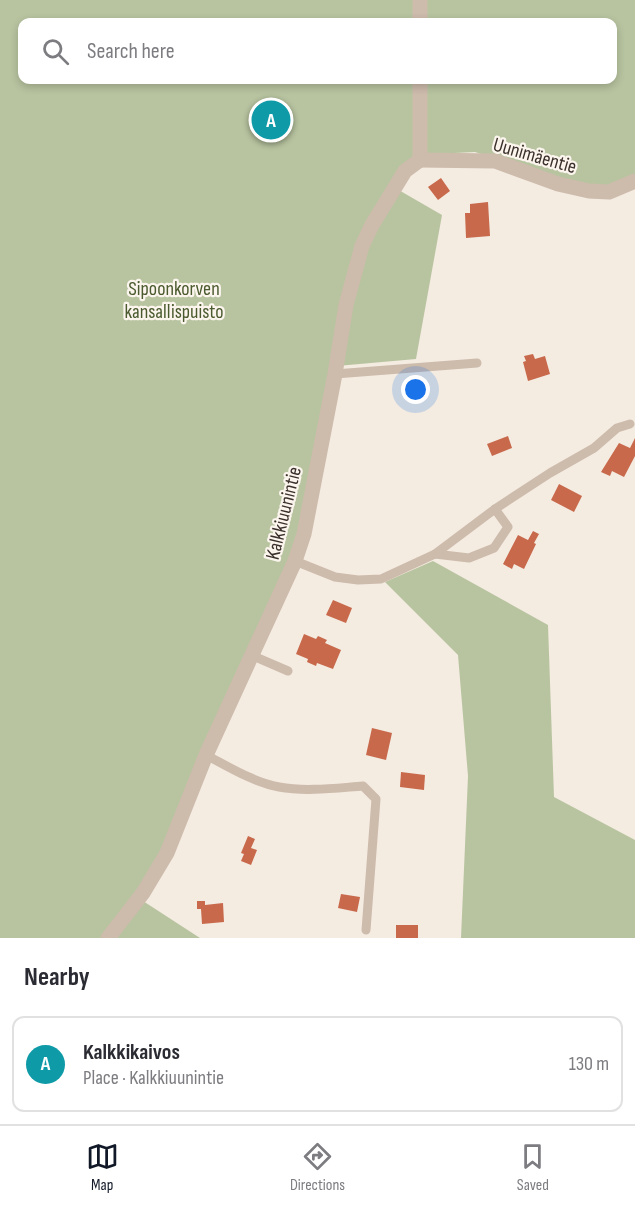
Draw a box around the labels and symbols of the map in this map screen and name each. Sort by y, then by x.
pin: A [252,98,290,142]
street label: Uunimäentie [490,133,579,179]
park label: Sipoonkorven kansallispuisto [124,277,224,324]
your location [401,375,430,404]
street label: Kalkkiuunintie [261,464,307,562]

